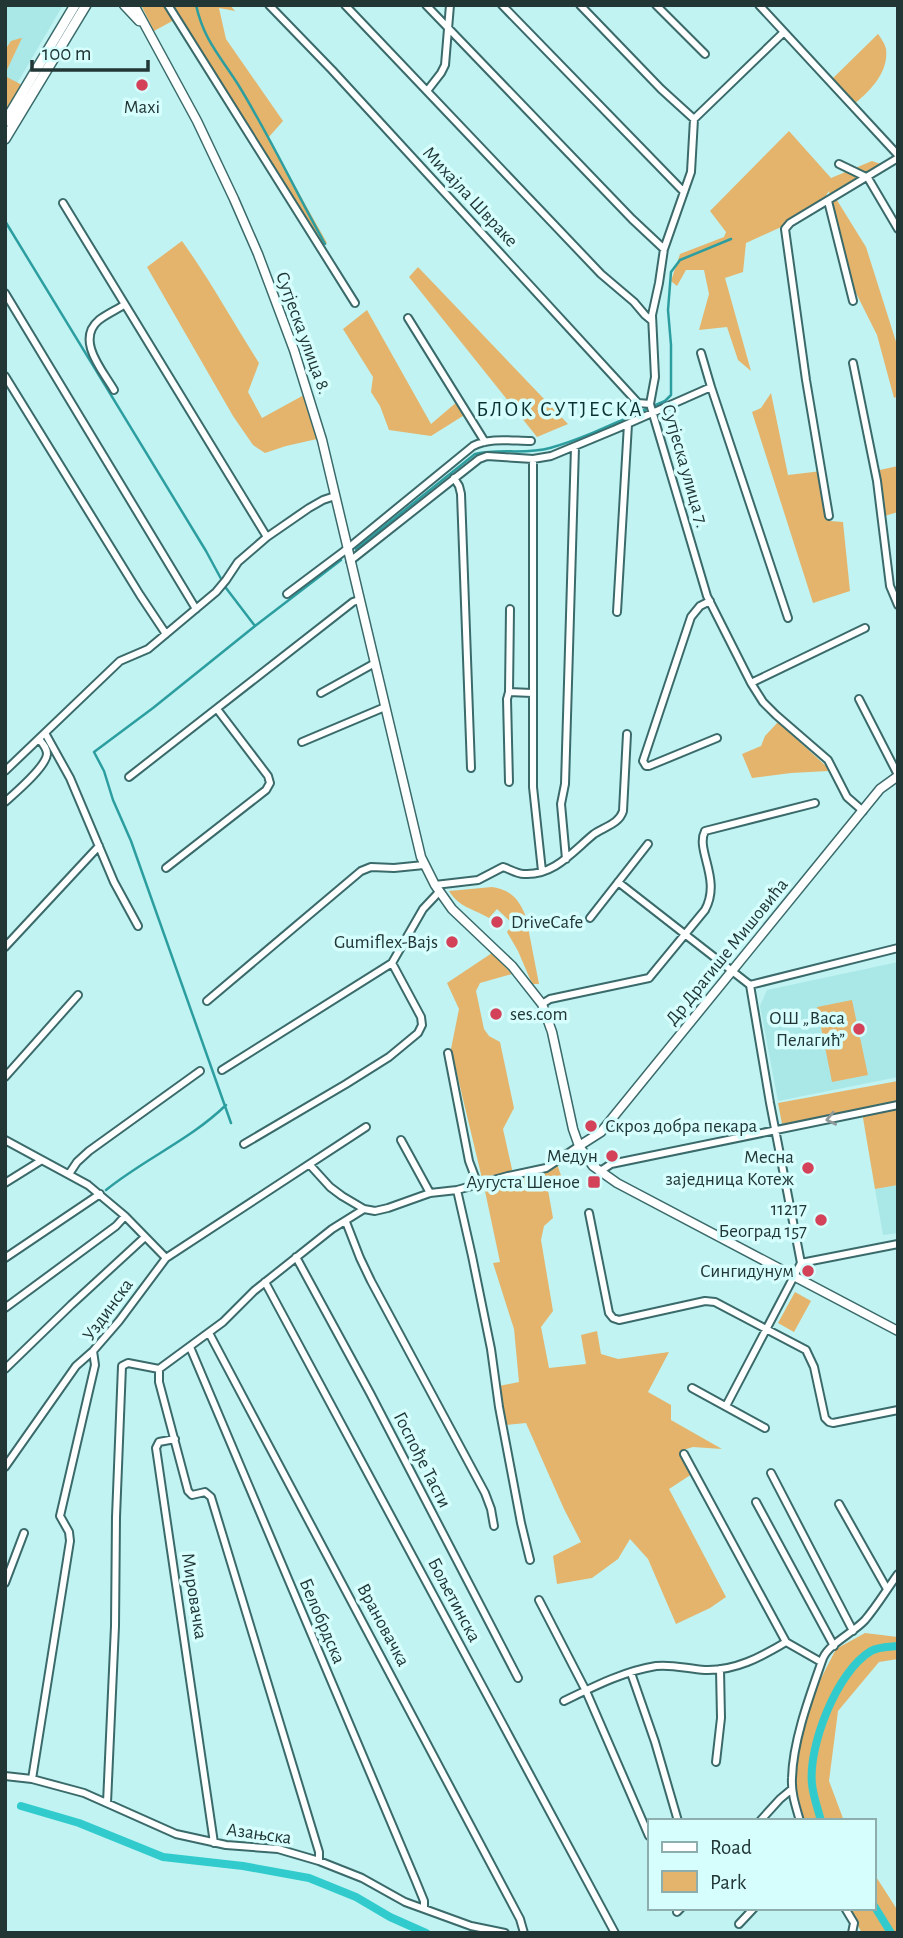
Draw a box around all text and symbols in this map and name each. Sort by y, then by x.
scale bar [32,28,147,72]
text: 100 m [42,43,92,64]
marker: Maxi [134,77,150,93]
place label: Maxi [124,98,160,117]
street label: Михајла Швраке [419,143,521,251]
street label: Сутјеска улица 8. [272,269,334,397]
district label: БЛОК СУТЈЕСКА [476,399,644,420]
street label: Сутјеска улица 7. [658,402,712,530]
street label: Др Драгише Мишовића [662,875,792,1029]
place label: DriveCafe [511,913,583,932]
marker: DriveCafe [489,914,505,930]
place label: Gumiflex-Bajs [334,933,438,952]
marker: Gumiflex-Bajs [444,934,460,950]
place label: ses.com [510,1005,568,1024]
marker: ses.com [488,1006,504,1022]
place label: ОШ „Васа Пелагић” [769,1009,845,1050]
marker: ОШ „Васа Пелагић” [851,1021,867,1037]
one-way arrow [825,1110,837,1125]
place label: Скроз добра пекара [605,1117,758,1136]
marker: Скроз добра пекара [583,1118,599,1134]
place label: Медун [546,1147,598,1166]
marker: Медун [604,1148,620,1164]
place label: Месна заједница Котеж [665,1148,795,1189]
marker: Месна заједница Котеж [800,1160,816,1176]
place label: Аугуста Шеное [466,1173,580,1192]
marker: Аугуста Шеное [586,1174,602,1190]
place label: 11217 Београд 157 [718,1200,807,1241]
marker: 11217 Београд 157 [813,1212,829,1228]
place label: Сингидунум [700,1262,794,1281]
marker: Сингидунум [800,1263,816,1279]
street label: Уздинска [79,1275,137,1345]
street label: Госпође Тасти [390,1409,454,1511]
street label: Мировачка [178,1551,210,1641]
street label: Бољетинска [424,1555,484,1645]
street label: Белобрдска [296,1576,349,1667]
street label: Врановачка [353,1580,413,1670]
legend [648,1819,875,1910]
street label: Азањска [225,1820,293,1848]
text: Road [710,1837,752,1858]
text: Park [710,1872,747,1893]

